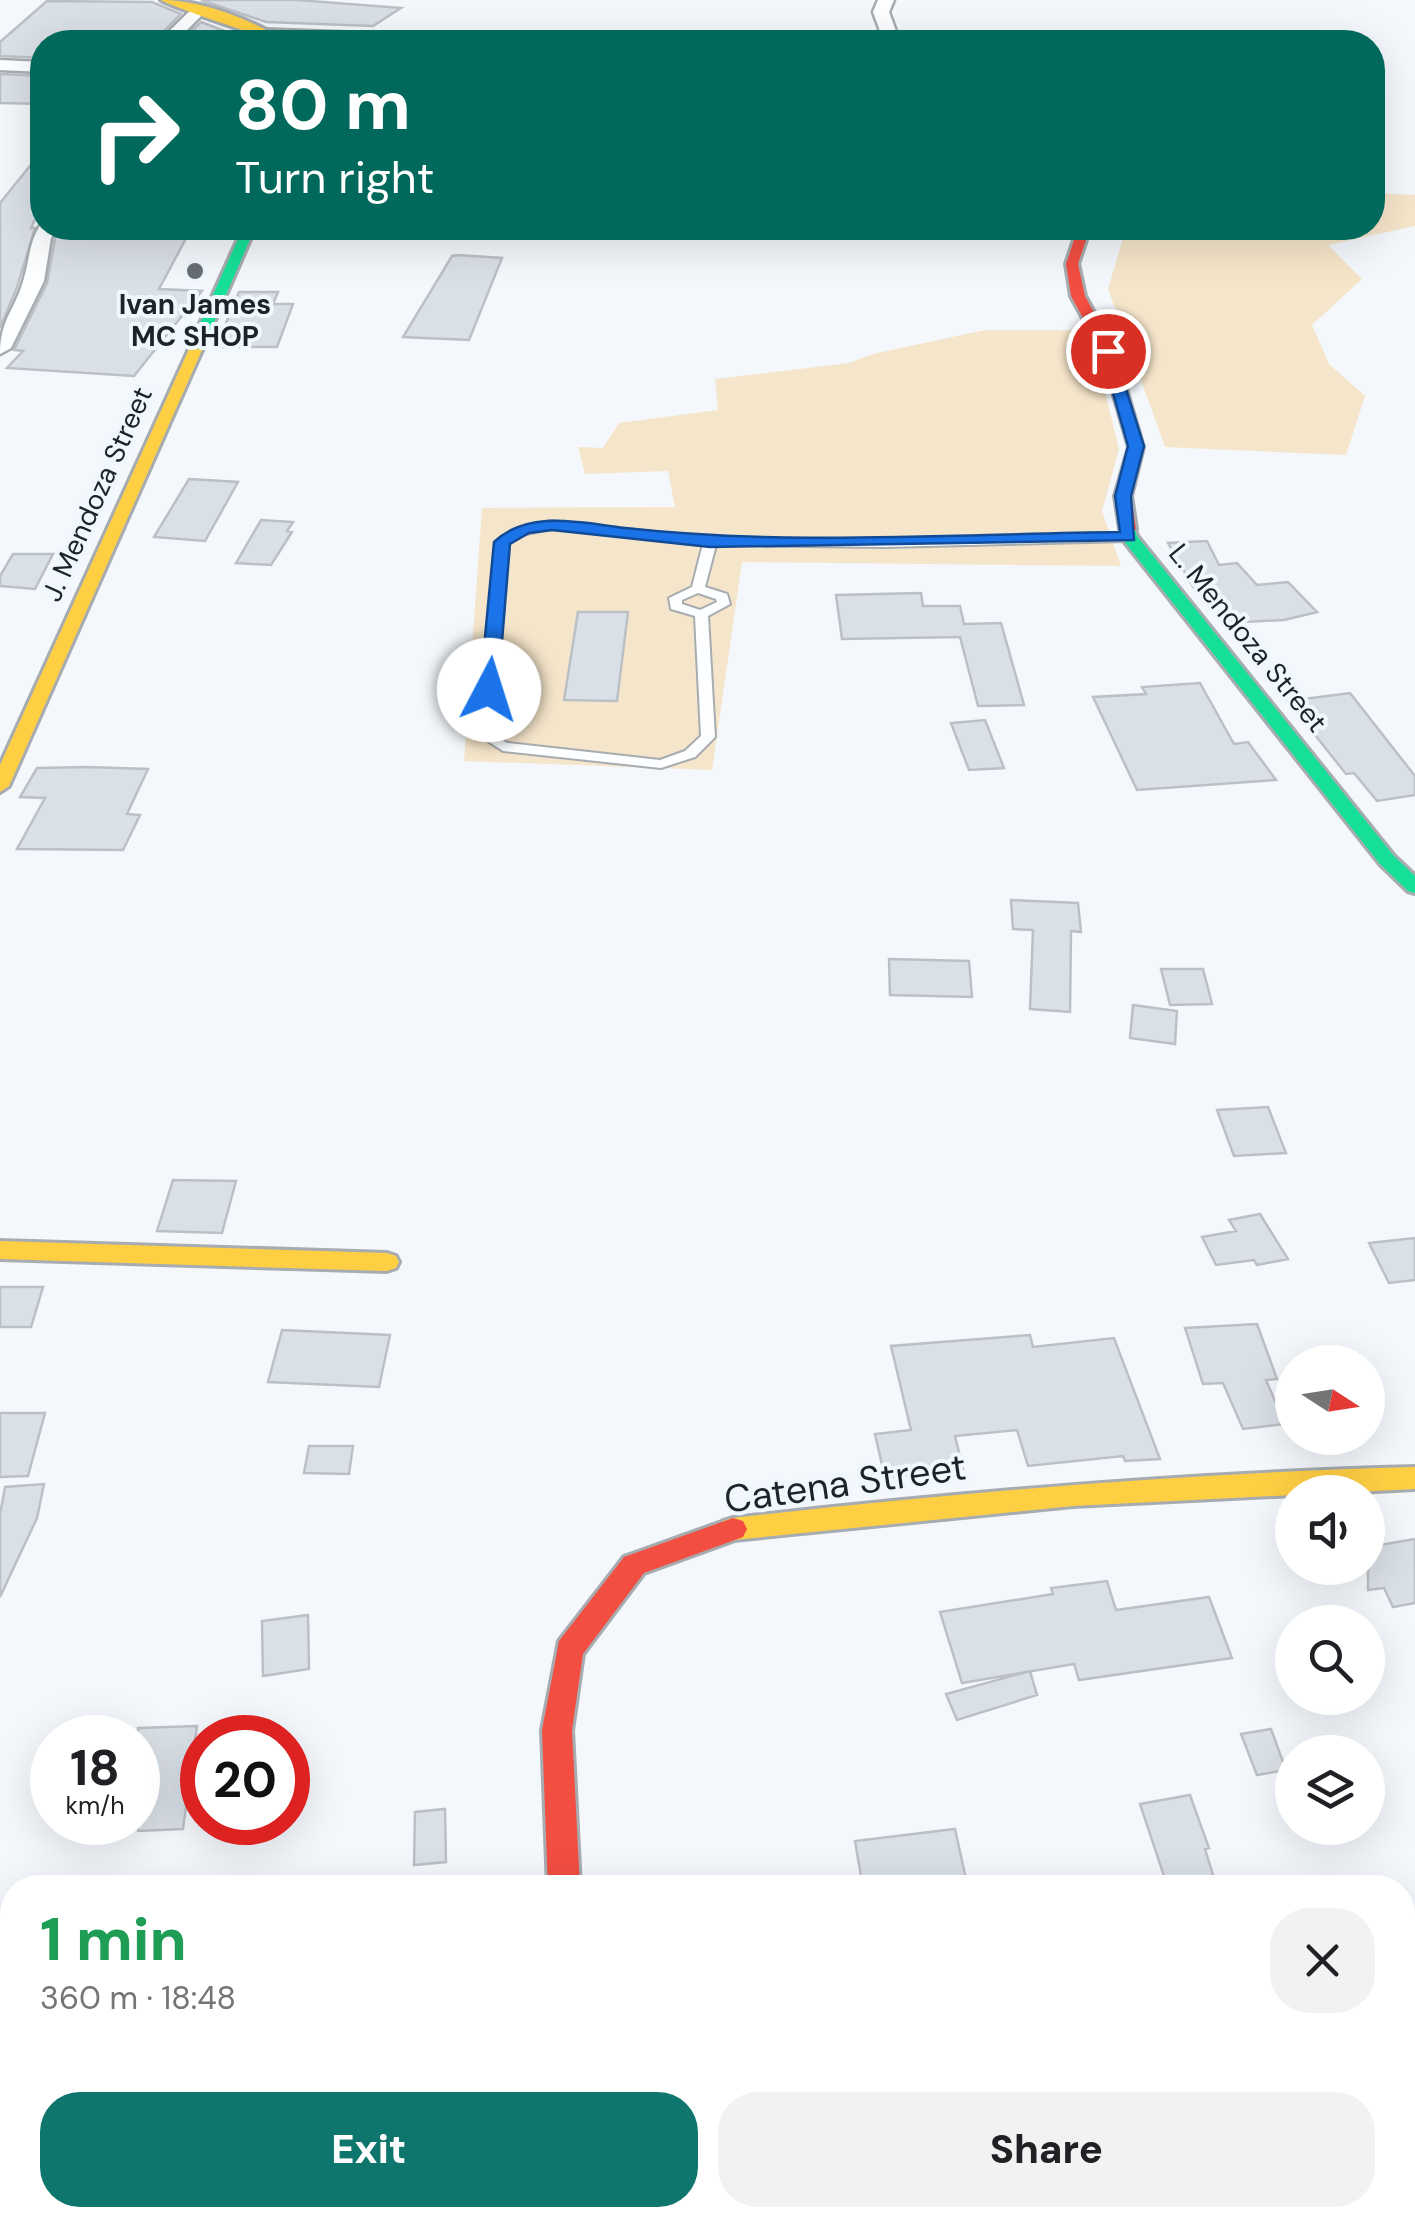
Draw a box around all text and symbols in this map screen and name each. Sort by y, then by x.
text: 80 m [235,60,411,151]
icon: right [70,70,200,200]
text: Turn right [235,148,434,207]
marker: Ivan James MC SHOP [184,260,206,282]
place label: Ivan James MC SHOP [119,286,271,355]
pin [1066,309,1151,394]
icon: arrive [1081,324,1136,379]
street label: J. Mendoza Street [33,381,161,607]
street label: L. Mendoza Street [1161,536,1335,740]
position arrow [437,638,541,742]
north arrow [1275,1345,1385,1455]
map controls [1275,1345,1385,1845]
street label: Catena Street [721,1441,969,1525]
button: sound [1275,1475,1385,1585]
button: search [1275,1605,1385,1715]
speed limit sign: 20 [180,1715,310,1845]
text: 18 [70,1735,120,1801]
button: layers [1275,1735,1385,1845]
text: km/h [65,1789,125,1822]
text: 1 min [40,1900,187,1979]
button: close [1270,1908,1375,2013]
text: 360 m · 18:48 [40,1977,236,2019]
button: Exit [40,2092,698,2207]
button: Share [718,2092,1375,2207]

